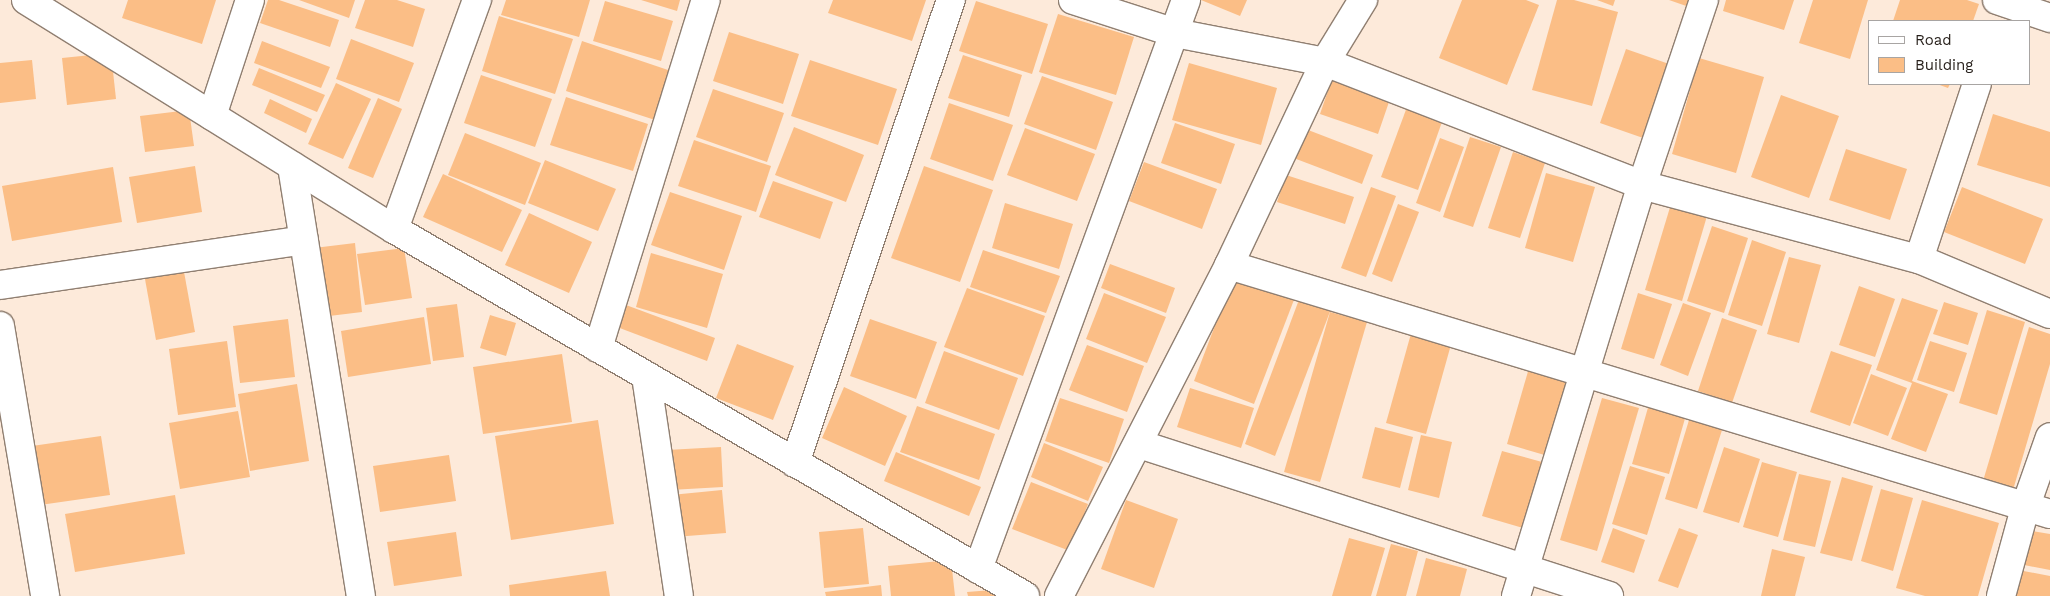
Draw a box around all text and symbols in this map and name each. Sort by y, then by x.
legend [1868,20,2030,85]
text: Road [1915,31,1952,49]
text: Building [1915,56,1973,74]

